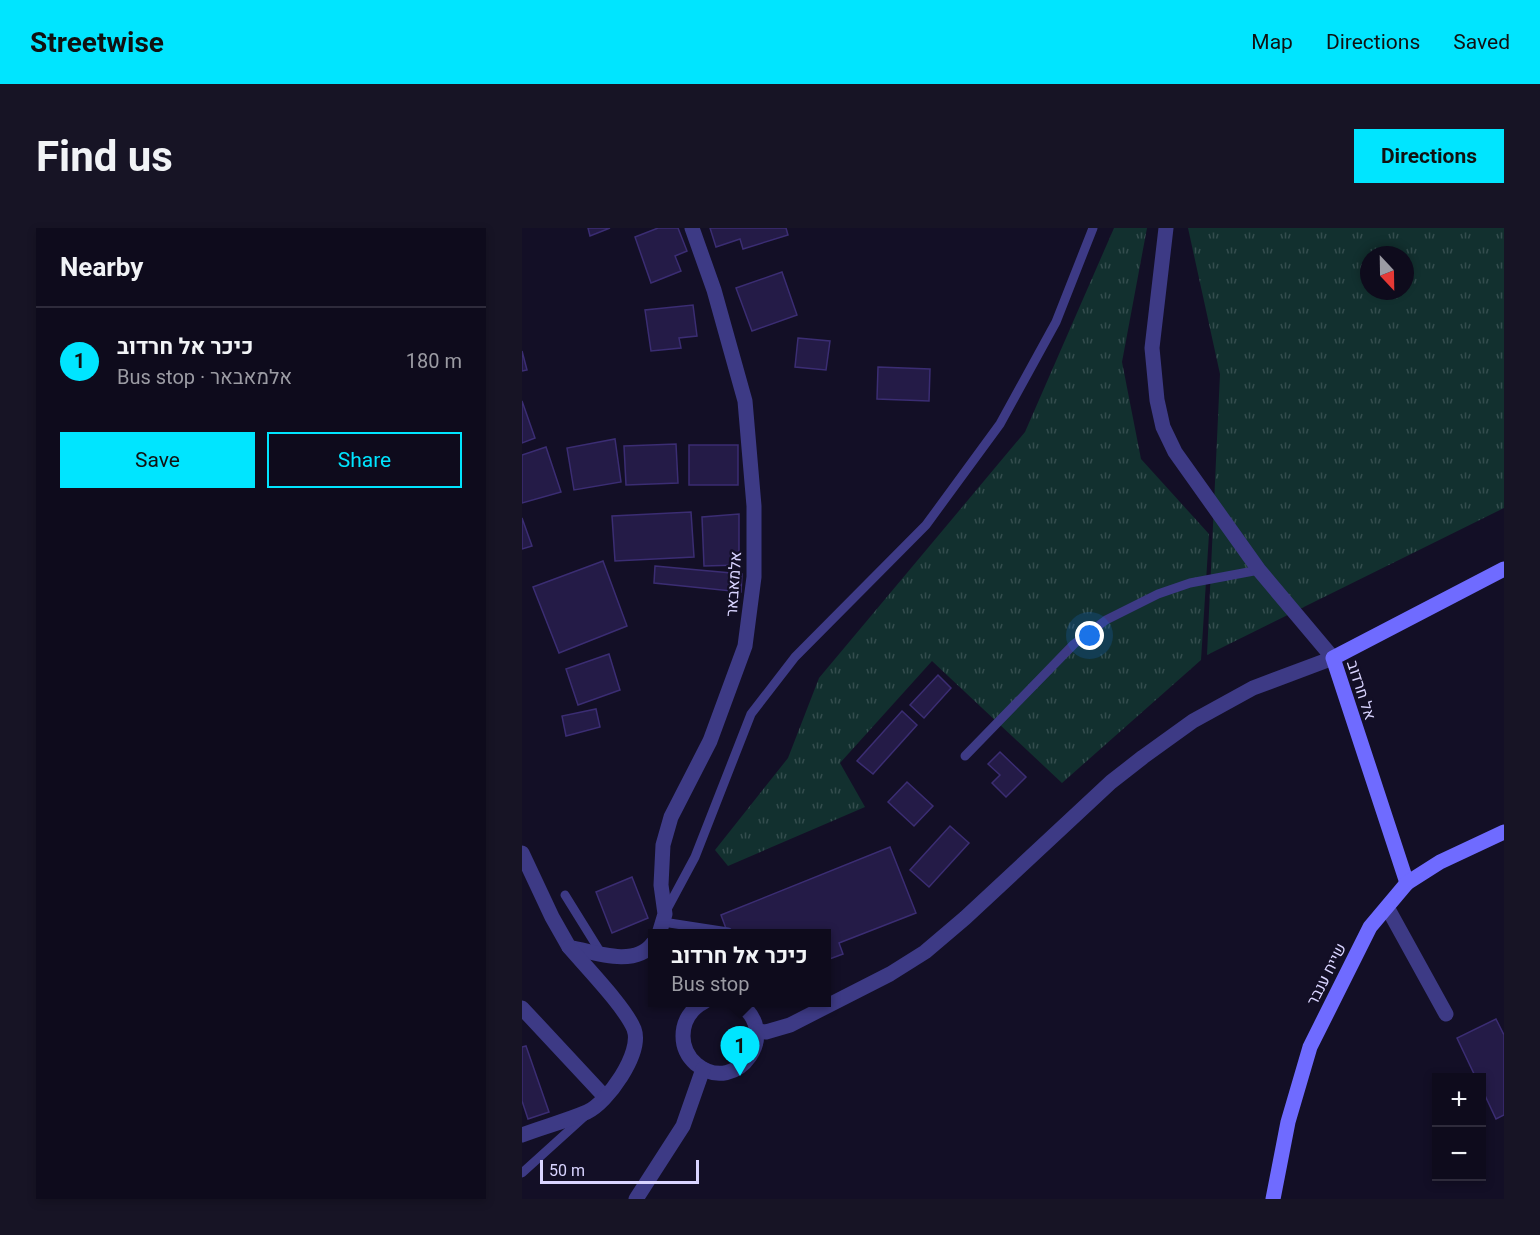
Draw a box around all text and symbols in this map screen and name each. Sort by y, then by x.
text: Streetwise [30,26,164,59]
text: Map [1251,30,1293,54]
text: Directions [1326,30,1420,54]
text: Saved [1453,30,1510,54]
button: Directions [1354,129,1504,183]
text: Find us [36,132,173,181]
north arrow [1360,246,1414,300]
text: Nearby [60,252,143,282]
text: כיכר אל חרדוב [117,334,253,359]
text: 1 [74,349,85,373]
text: 180 m [406,349,462,373]
text: Bus stop · אלמאבאר [117,365,292,389]
button: Save [60,432,255,488]
button: Share [267,432,462,488]
street label: אלמאבאר [722,551,745,617]
your location [1075,621,1104,650]
street label: אל חרדוב [1343,658,1380,722]
popup [648,929,831,1007]
street label: שייח ענבר [1303,940,1350,1009]
text: כיכר אל חרדוב [671,943,808,968]
text: Bus stop [671,972,749,996]
pin: 1 [720,1026,760,1076]
map controls [1432,1073,1486,1181]
button: + [1432,1073,1486,1127]
button: − [1432,1127,1486,1181]
scale bar [540,1157,699,1184]
text: 50 m [549,1161,585,1180]

